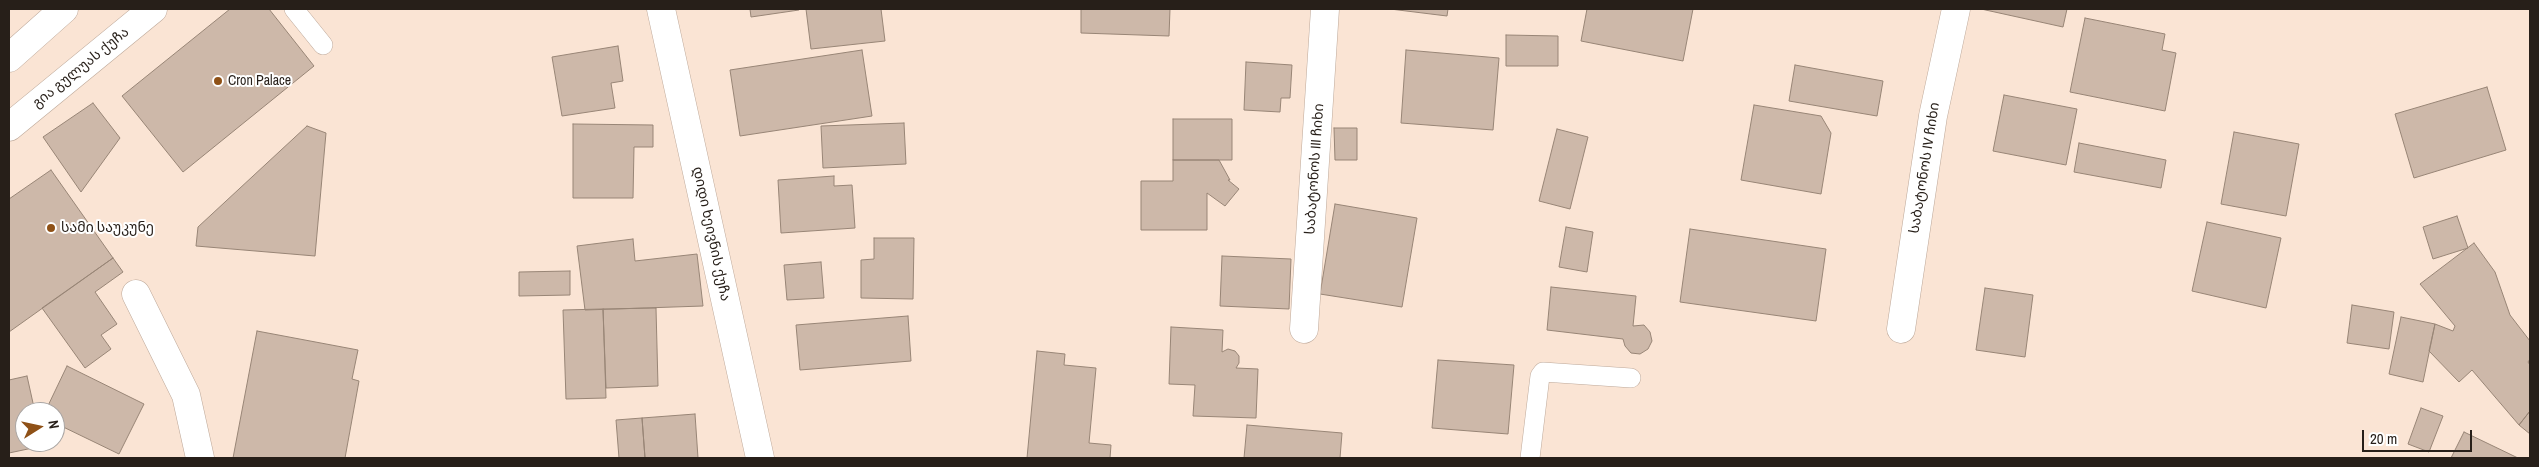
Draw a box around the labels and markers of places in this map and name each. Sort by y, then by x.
place label: Cron Palace [228,73,291,89]
marker: Cron Palace [212,75,224,87]
place label: სამი საუკუნე [61,220,154,236]
marker: სამი საუკუნე [45,222,57,234]

